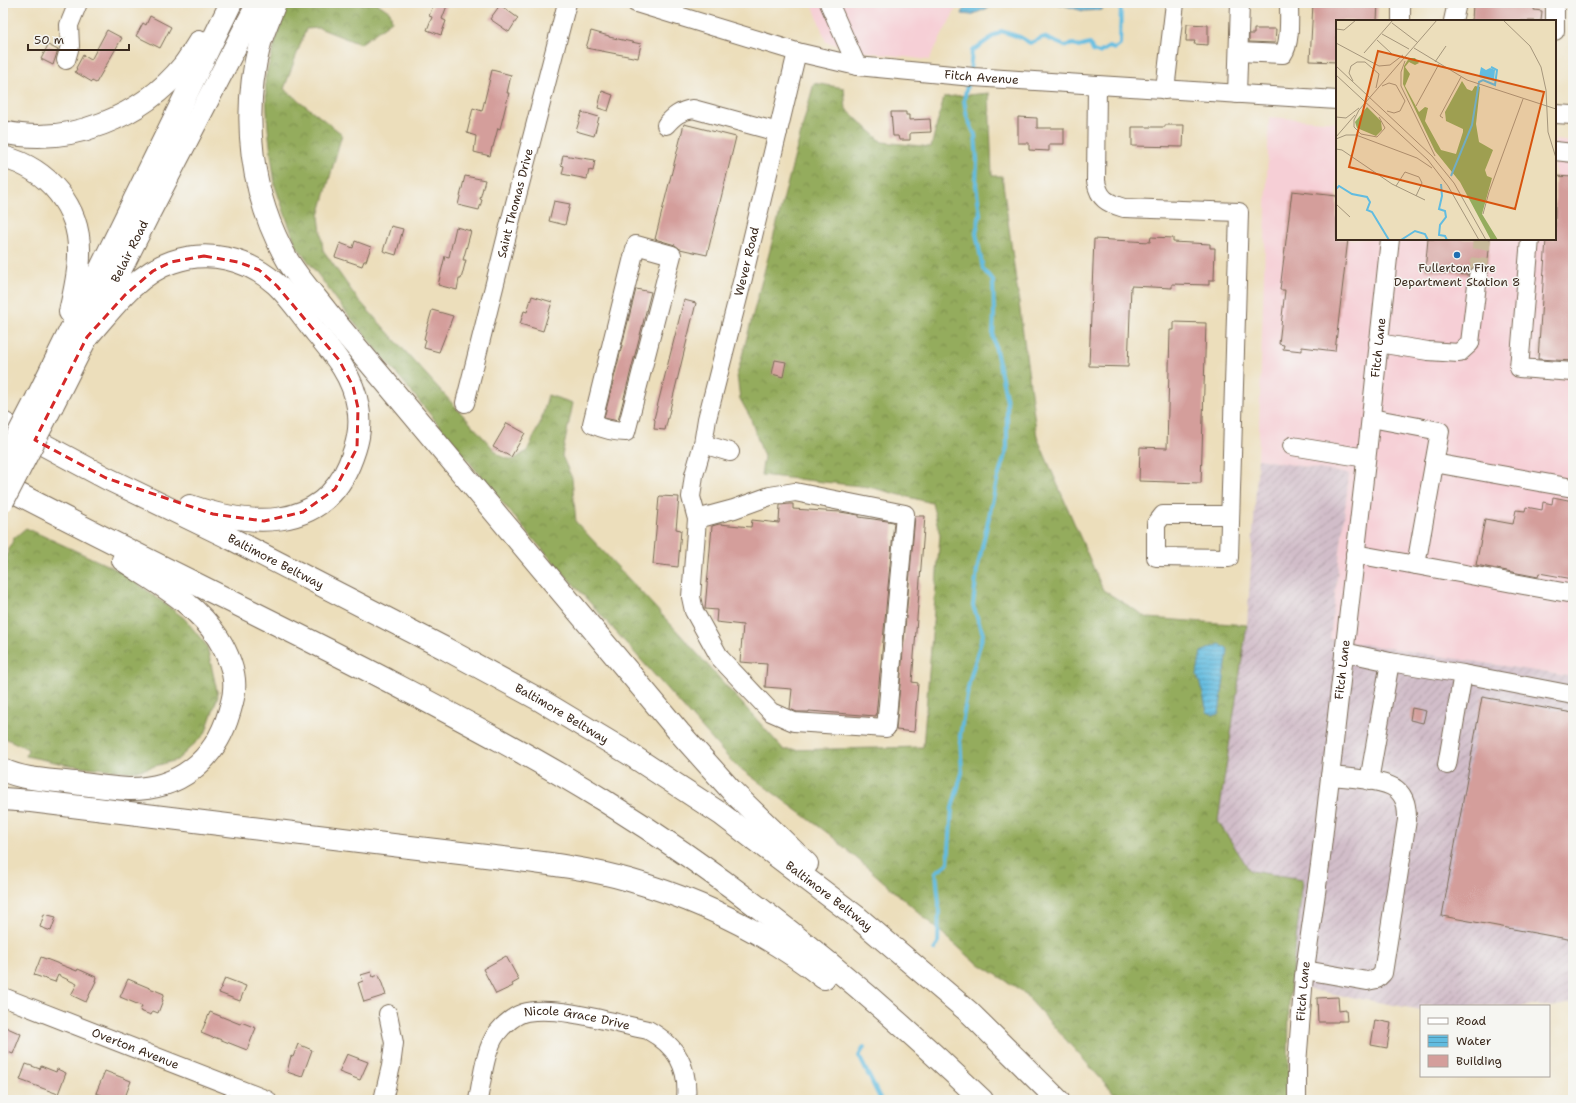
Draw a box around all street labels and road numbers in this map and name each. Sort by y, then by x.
street label: Fitch Avenue [944,66,1019,88]
street label: Saint Thomas Drive [494,146,537,260]
street label: Belair Road [107,217,152,285]
street label: Wever Road [731,225,763,298]
street label: Fitch Lane [1367,317,1390,379]
street label: Baltimore Beltway [225,530,327,593]
street label: Fitch Lane [1331,639,1354,701]
street label: Baltimore Beltway [512,680,612,748]
street label: Baltimore Beltway [782,858,876,935]
street label: Fitch Lane [1292,960,1314,1022]
street label: Nicole Grace Drive [523,1003,632,1034]
street label: Overton Avenue [89,1024,182,1073]

